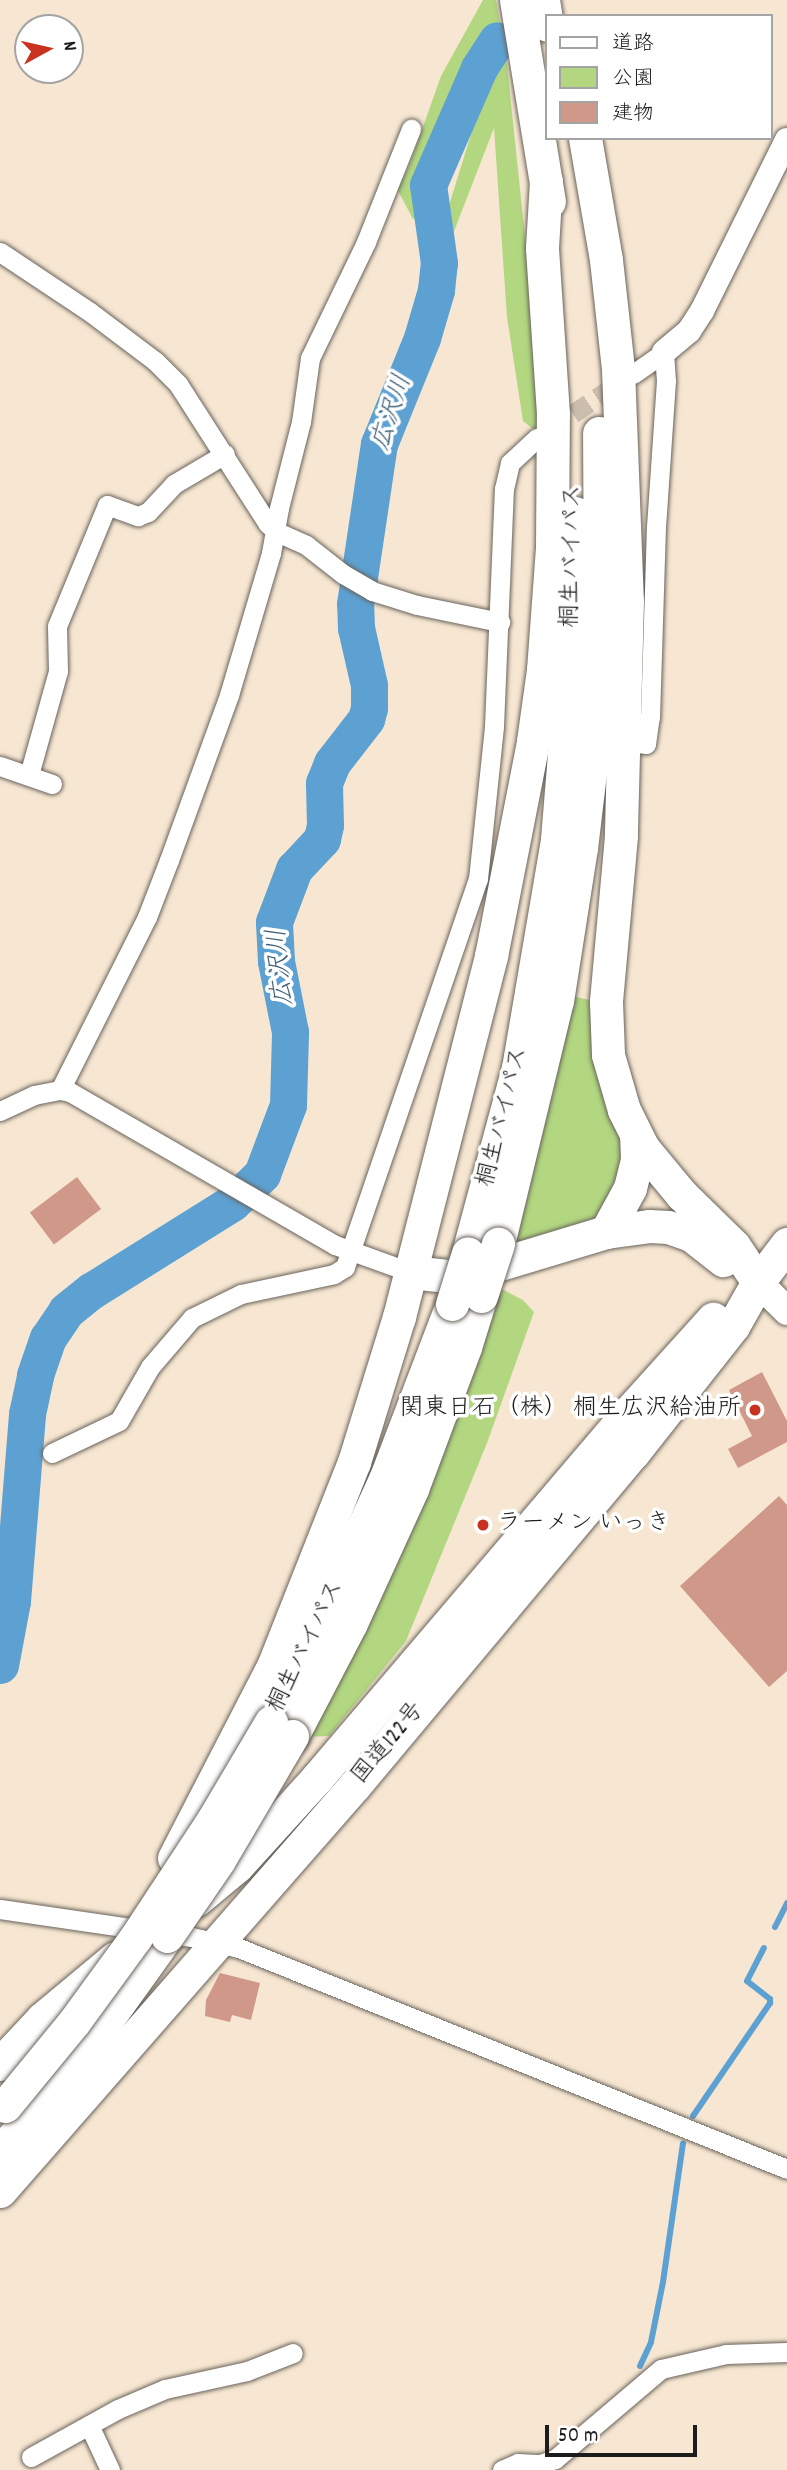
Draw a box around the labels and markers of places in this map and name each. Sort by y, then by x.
place label: 関東日石（株） 桐生広沢給油所 [400,1396,741,1424]
marker: 関東日石（株） 桐生広沢給油所 [747,1402,763,1418]
place label: ラーメン いっき [497,1511,670,1539]
marker: ラーメン いっき [475,1517,491,1533]

